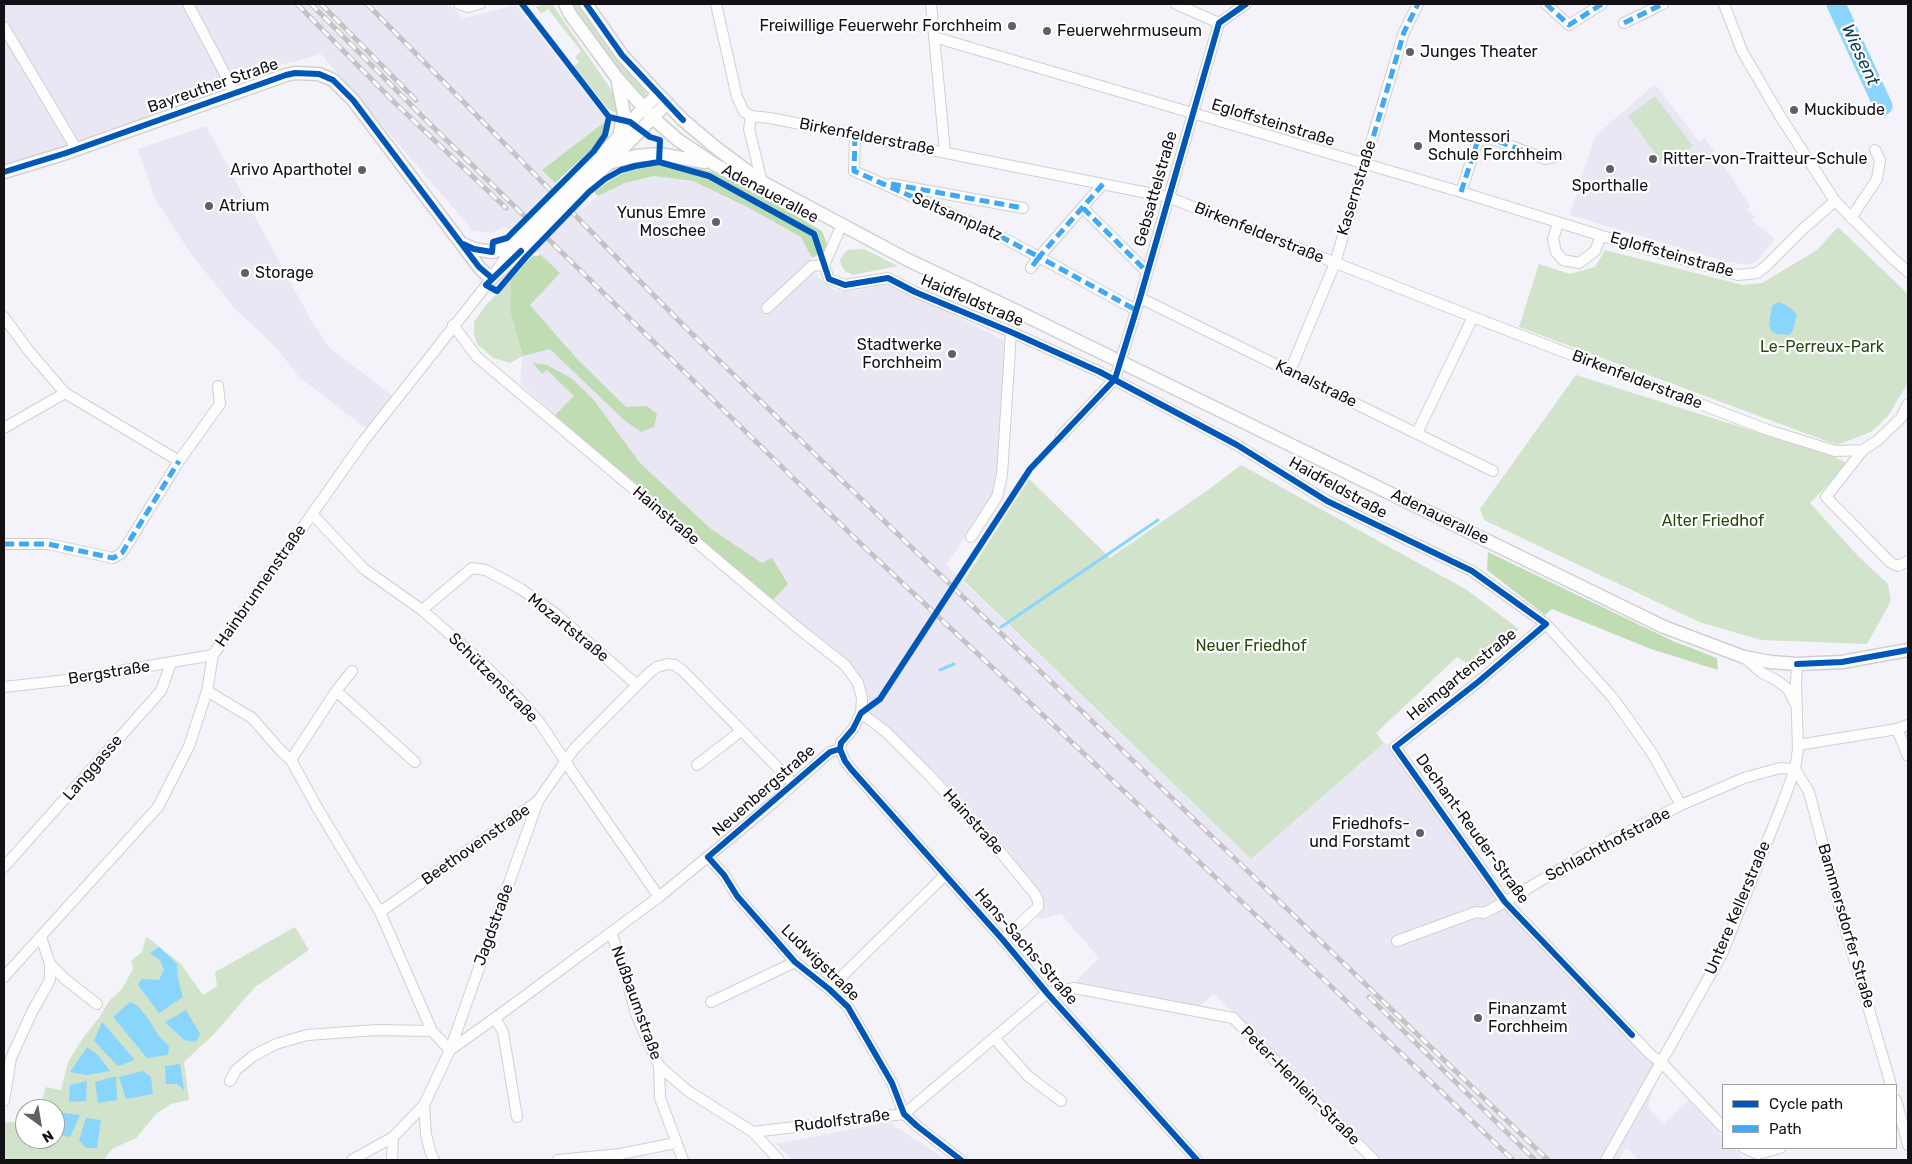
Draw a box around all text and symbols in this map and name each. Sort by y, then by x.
place label: Freiwillige Feuerwehr Forchheim [760,16,1002,36]
marker: Freiwillige Feuerwehr Forchheim [1006,20,1018,32]
place label: Feuerwehrmuseum [1057,21,1202,41]
water label: Wiesent [1836,21,1884,89]
marker: Feuerwehrmuseum [1041,25,1053,37]
place label: Junges Theater [1420,42,1538,62]
marker: Junges Theater [1404,46,1416,58]
street label: Bayreuther Straße [145,55,281,117]
street label: Egloffsteinstraße [1209,95,1337,151]
place label: Muckibude [1804,100,1885,120]
marker: Muckibude [1788,104,1800,116]
street label: Birkenfelderstraße [797,114,937,160]
place label: Montessori Schule Forchheim [1428,127,1563,165]
street label: Gebsattelstraße [1130,129,1182,249]
street label: Kasernstraße [1333,138,1381,238]
marker: Montessori Schule Forchheim [1412,140,1424,152]
place label: Ritter-von-Traitteur-Schule [1663,149,1867,169]
marker: Ritter-von-Traitteur-Schule [1647,153,1659,165]
place label: Arivo Aparthotel [230,160,352,180]
street label: Adenauerallee [718,160,822,228]
marker: Sporthalle [1604,163,1616,175]
marker: Arivo Aparthotel [356,164,368,176]
place label: Sporthalle [1572,176,1648,196]
street label: Seltsamplatz [909,189,1005,245]
place label: Atrium [219,196,269,216]
street label: Birkenfelderstraße [1191,198,1327,268]
marker: Atrium [203,200,215,212]
place label: Yunus Emre Moschee [617,203,706,241]
marker: Yunus Emre Moschee [710,216,722,228]
street label: Egloffsteinstraße [1608,228,1736,282]
place label: Storage [255,263,314,283]
marker: Storage [239,267,251,279]
street label: Haidfeldstraße [918,271,1026,331]
place label: Stadtwerke Forchheim [857,335,942,373]
park label: Le-Perreux-Park [1760,337,1884,357]
street label: Birkenfelderstraße [1569,346,1705,414]
marker: Stadtwerke Forchheim [946,348,958,360]
street label: Kanalstraße [1272,356,1360,412]
street label: Haidfeldstraße [1285,453,1391,523]
street label: Hainstraße [629,482,703,550]
street label: Adenauerallee [1388,485,1492,549]
park label: Alter Friedhof [1662,511,1764,531]
street label: Hainbrunnenstraße [212,521,310,651]
street label: Mozartstraße [524,589,612,667]
street label: Heimgartenstraße [1403,625,1521,725]
street label: Schützenstraße [444,629,542,727]
park label: Neuer Friedhof [1195,636,1307,656]
street label: Bergstraße [67,657,151,689]
street label: Langgasse [59,731,127,805]
street label: Neuenbergstraße [709,741,819,841]
street label: Dechant-Reuder-Straße [1411,750,1533,908]
street label: Hainstraße [939,785,1007,859]
street label: Beethovenstraße [418,800,534,890]
street label: Schlachthofstraße [1542,804,1674,886]
place label: Friedhofs- und Forstamt [1309,814,1410,852]
marker: Friedhofs- und Forstamt [1414,827,1426,839]
street label: Untere Kellerstraße [1701,838,1775,978]
street label: Bammersdorfer Straße [1813,842,1879,1010]
street label: Jagdstraße [470,882,518,968]
street label: Hans-Sachs-Straße [970,885,1082,1009]
street label: Ludwigstraße [777,921,863,1005]
street label: Nußbaumstraße [606,943,666,1063]
place label: Finanzamt Forchheim [1488,999,1568,1037]
marker: Finanzamt Forchheim [1472,1012,1484,1024]
street label: Peter-Henlein-Straße [1236,1022,1364,1150]
legend [1722,1084,1897,1149]
text: Cycle path [1769,1095,1843,1113]
north arrow [15,1099,65,1149]
street label: Rudolfstraße [793,1106,891,1136]
text: Path [1769,1120,1802,1138]
text: N [39,1126,56,1146]

